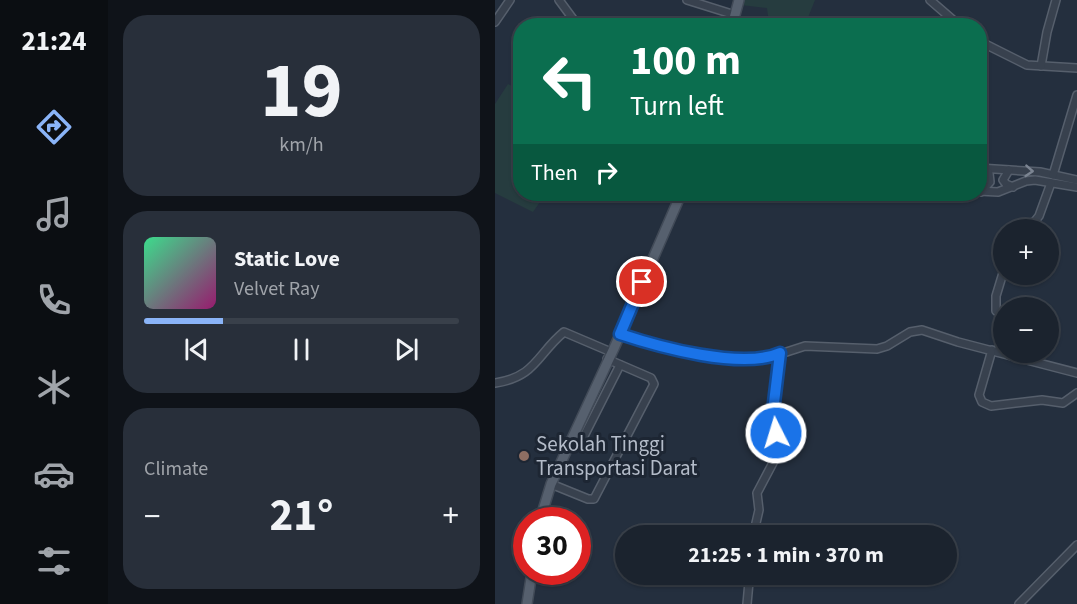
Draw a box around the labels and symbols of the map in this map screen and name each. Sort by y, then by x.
one-way arrow [1024,164,1033,177]
pin [616,256,667,307]
position arrow [744,401,808,465]
place label: Sekolah Tinggi Transportasi Darat [536,429,697,483]
marker: Sekolah Tinggi Transportasi Darat [517,449,531,463]
speed limit sign: 30 [513,507,591,585]

